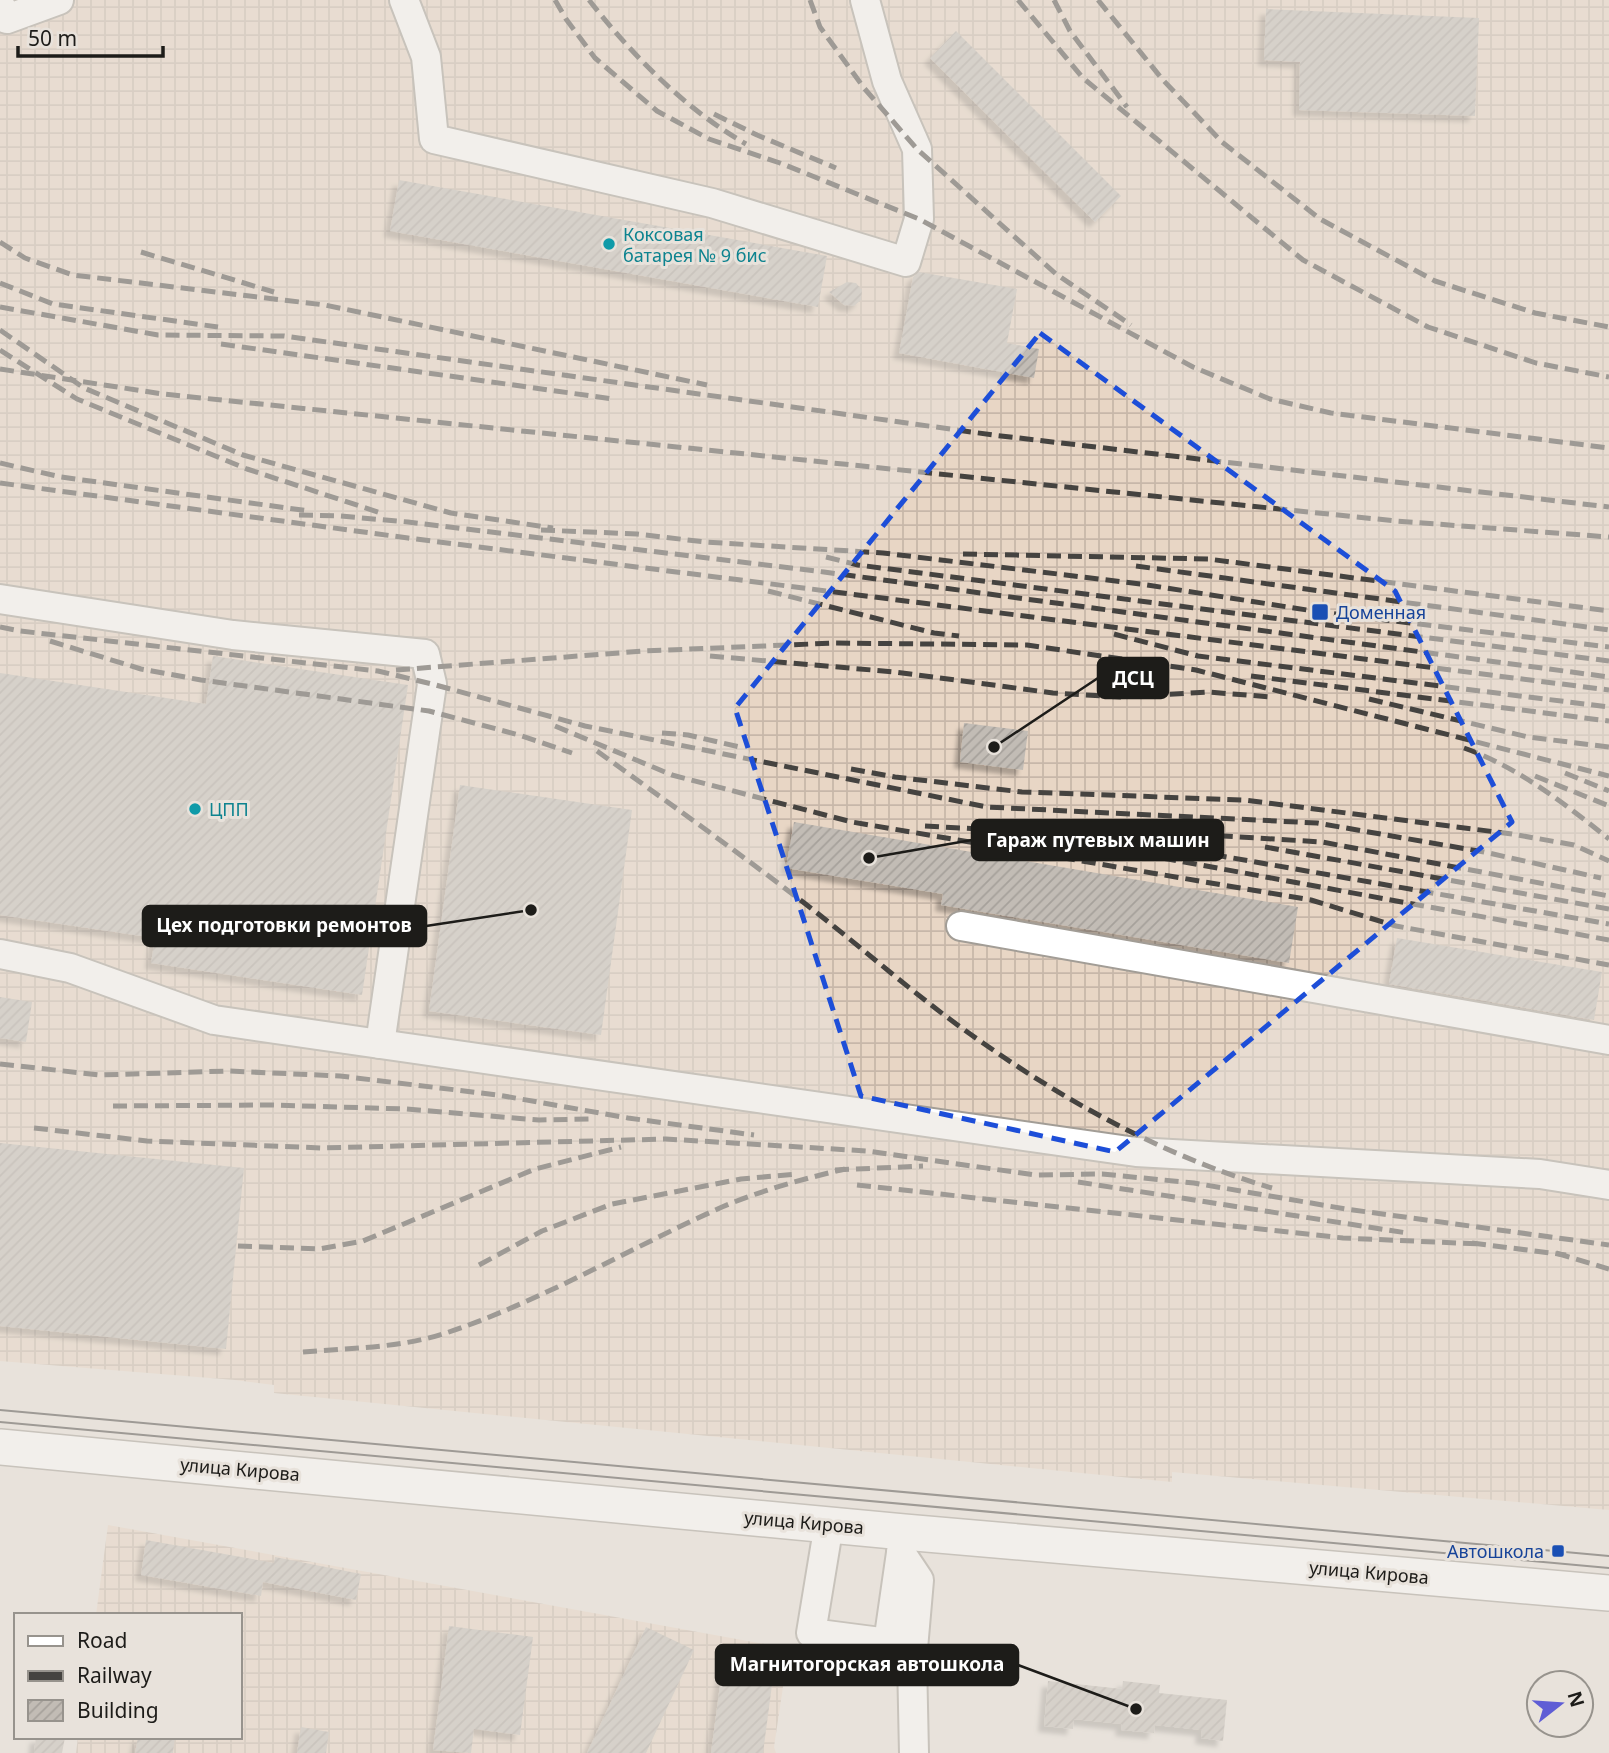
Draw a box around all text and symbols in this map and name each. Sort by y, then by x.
scale bar [18,14,163,58]
text: 50 m [28,24,77,52]
place label: Коксовая батарея № 9 бис [623,222,767,267]
marker: Коксовая батарея № 9 бис [601,236,617,252]
place label: Доменная [1336,600,1426,624]
marker: Доменная [1310,602,1330,622]
callout: ДСЦ [1098,658,1168,698]
text: ДСЦ [1112,665,1154,691]
place label: ЦПП [209,797,249,821]
marker: ЦПП [187,801,203,817]
callout: Гараж путевых машин [972,820,1223,860]
text: Гараж путевых машин [986,827,1210,853]
callout: Цех подготовки ремонтов [143,906,426,946]
text: Цех подготовки ремонтов [156,912,412,938]
street label: улица Кирова [179,1452,301,1486]
street label: улица Кирова [743,1505,865,1539]
place label: Автошкола [1447,1539,1544,1563]
marker: Автошкола [1550,1543,1566,1559]
street label: улица Кирова [1308,1555,1430,1589]
legend [14,1613,242,1739]
text: Road [77,1626,127,1654]
callout: Магнитогорская автошкола [716,1645,1018,1685]
text: Магнитогорская автошкола [730,1651,1004,1677]
text: Railway [77,1661,152,1689]
north arrow [1525,1669,1595,1739]
text: N [1562,1688,1591,1710]
text: Building [77,1696,159,1724]

